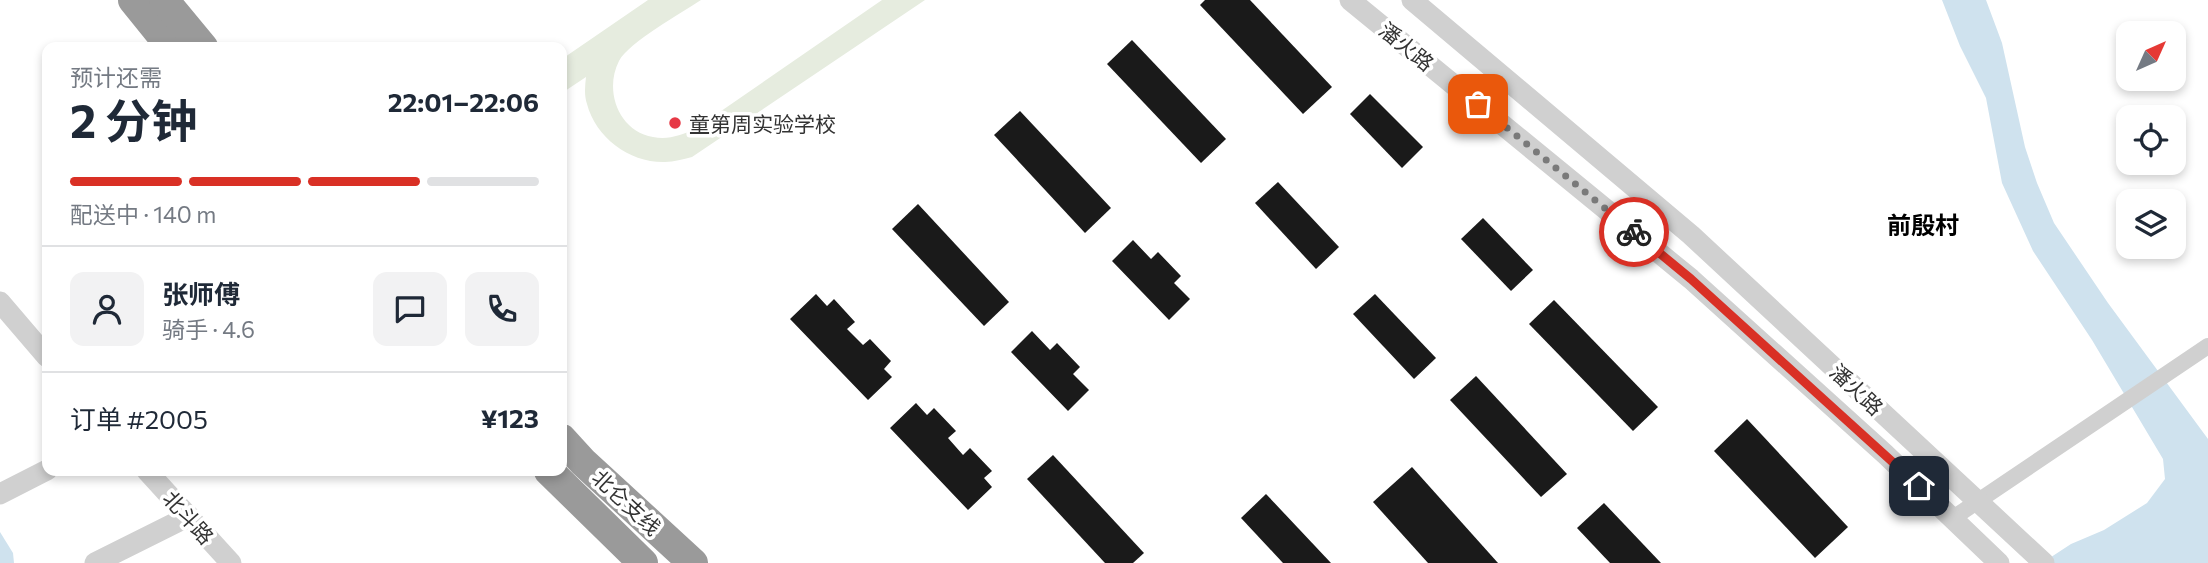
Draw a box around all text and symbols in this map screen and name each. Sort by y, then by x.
street label: 潘火路 [1375,16,1439,76]
north arrow [2116,21,2186,91]
map controls [2116,21,2186,259]
text: 预计还需 [70,63,162,91]
pin [1448,74,1508,134]
icon: bag [1459,85,1497,123]
text: 22:01–22:06 [388,86,539,117]
text: 2 分钟 [70,91,197,147]
button: locate [2116,105,2186,175]
place label: 童第周实验学校 [689,111,836,136]
marker: 童第周实验学校 [667,115,683,131]
button: layers [2116,189,2186,259]
courier [1599,197,1669,267]
text: 配送中 · 140 m [70,200,216,228]
district label: 前殷村 [1887,210,1959,239]
icon: bike [1615,213,1653,251]
button: person [70,272,144,346]
button: chat [373,272,447,346]
button: phone [465,272,539,346]
text: 张师傅 [162,278,240,309]
text: 骑手 · 4.6 [162,315,255,343]
street label: 潘火路 [1825,358,1889,420]
text: ¥123 [481,402,539,433]
text: 订单 #2005 [70,403,208,434]
pin [1889,456,1949,516]
street label: 北仑支线 [588,464,666,540]
icon: home [1900,467,1938,505]
street label: 北斗路 [159,485,219,549]

